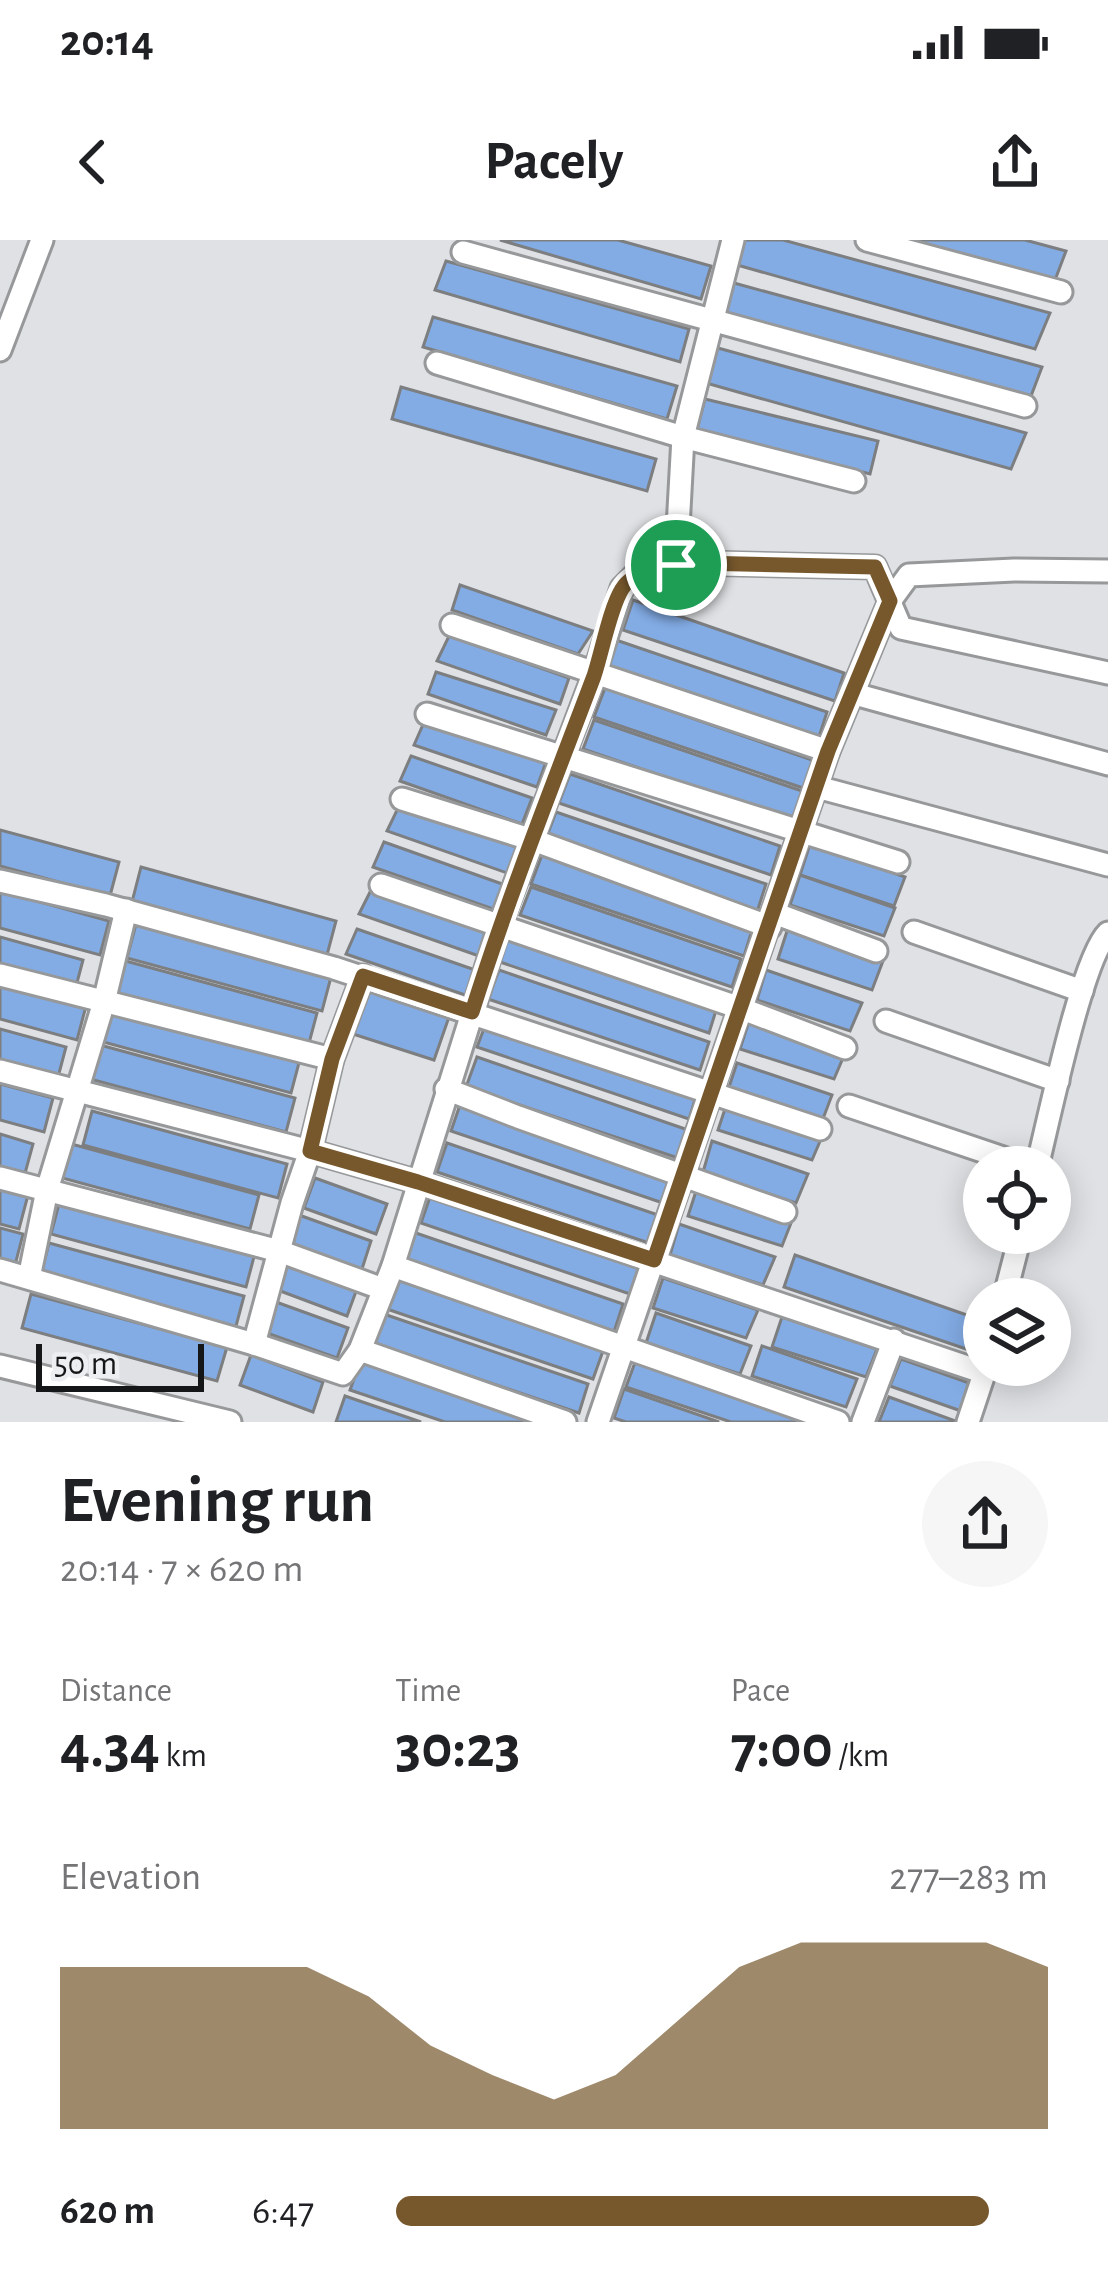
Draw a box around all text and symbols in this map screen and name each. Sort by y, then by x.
text: 20:14 [60,19,154,64]
icon: back [60,129,126,195]
icon: share [982,129,1048,195]
text: Pacely [485,135,624,189]
pin [625,514,727,616]
icon: arrive [643,532,709,598]
map controls [963,1146,1071,1386]
button: locate [963,1146,1071,1254]
button: layers [963,1278,1071,1386]
scale bar [36,1338,204,1391]
text: 50 m [54,1348,117,1381]
button: share [922,1461,1048,1587]
text: Evening run [60,1468,374,1534]
text: 20:14 · 7 × 620 m [60,1550,303,1589]
text: Distance [60,1675,172,1708]
text: Time [395,1675,461,1708]
text: Pace [731,1675,790,1708]
text: 4.34 [60,1718,160,1778]
text: 30:23 [395,1718,520,1778]
text: 7:00 [731,1718,833,1778]
text: km [160,1740,207,1773]
text: /km [833,1740,889,1773]
text: Elevation [60,1858,201,1897]
text: 277–283 m [889,1858,1048,1897]
text: 620 m [60,2192,155,2231]
text: 6:47 [252,2192,314,2231]

